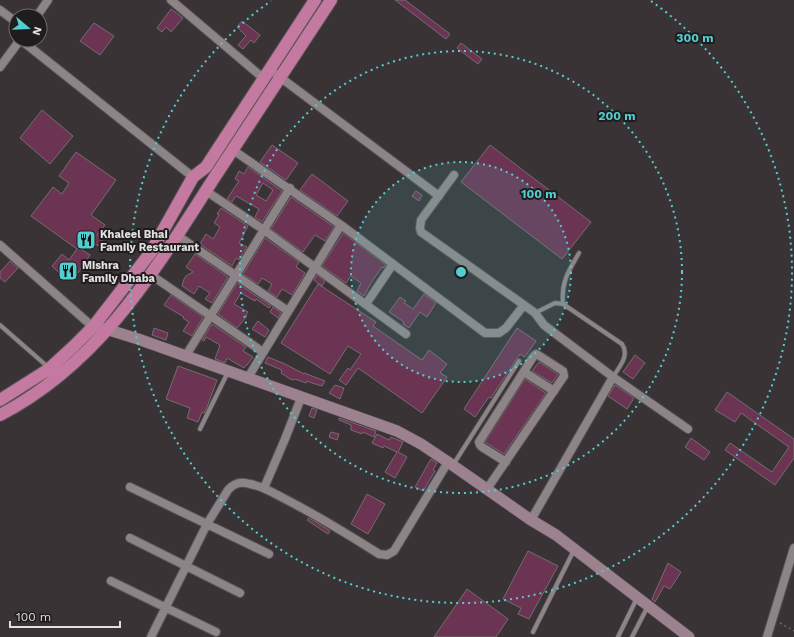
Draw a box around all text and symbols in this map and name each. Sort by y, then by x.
north arrow [8,8,48,48]
text: N [30,25,44,37]
text: 300 m [676,31,714,45]
text: 200 m [598,109,636,123]
text: 100 m [521,187,557,201]
place label: Khaleel Bhai Family Restaurant [100,228,199,254]
restaurant icon: Khaleel Bhai Family Restaurant [75,229,97,251]
place label: Mishra Family Dhaba [82,259,156,285]
restaurant icon: Mishra Family Dhaba [57,260,79,282]
centre of rings [454,265,468,279]
scale bar [10,603,120,629]
text: 100 m [16,610,51,624]

